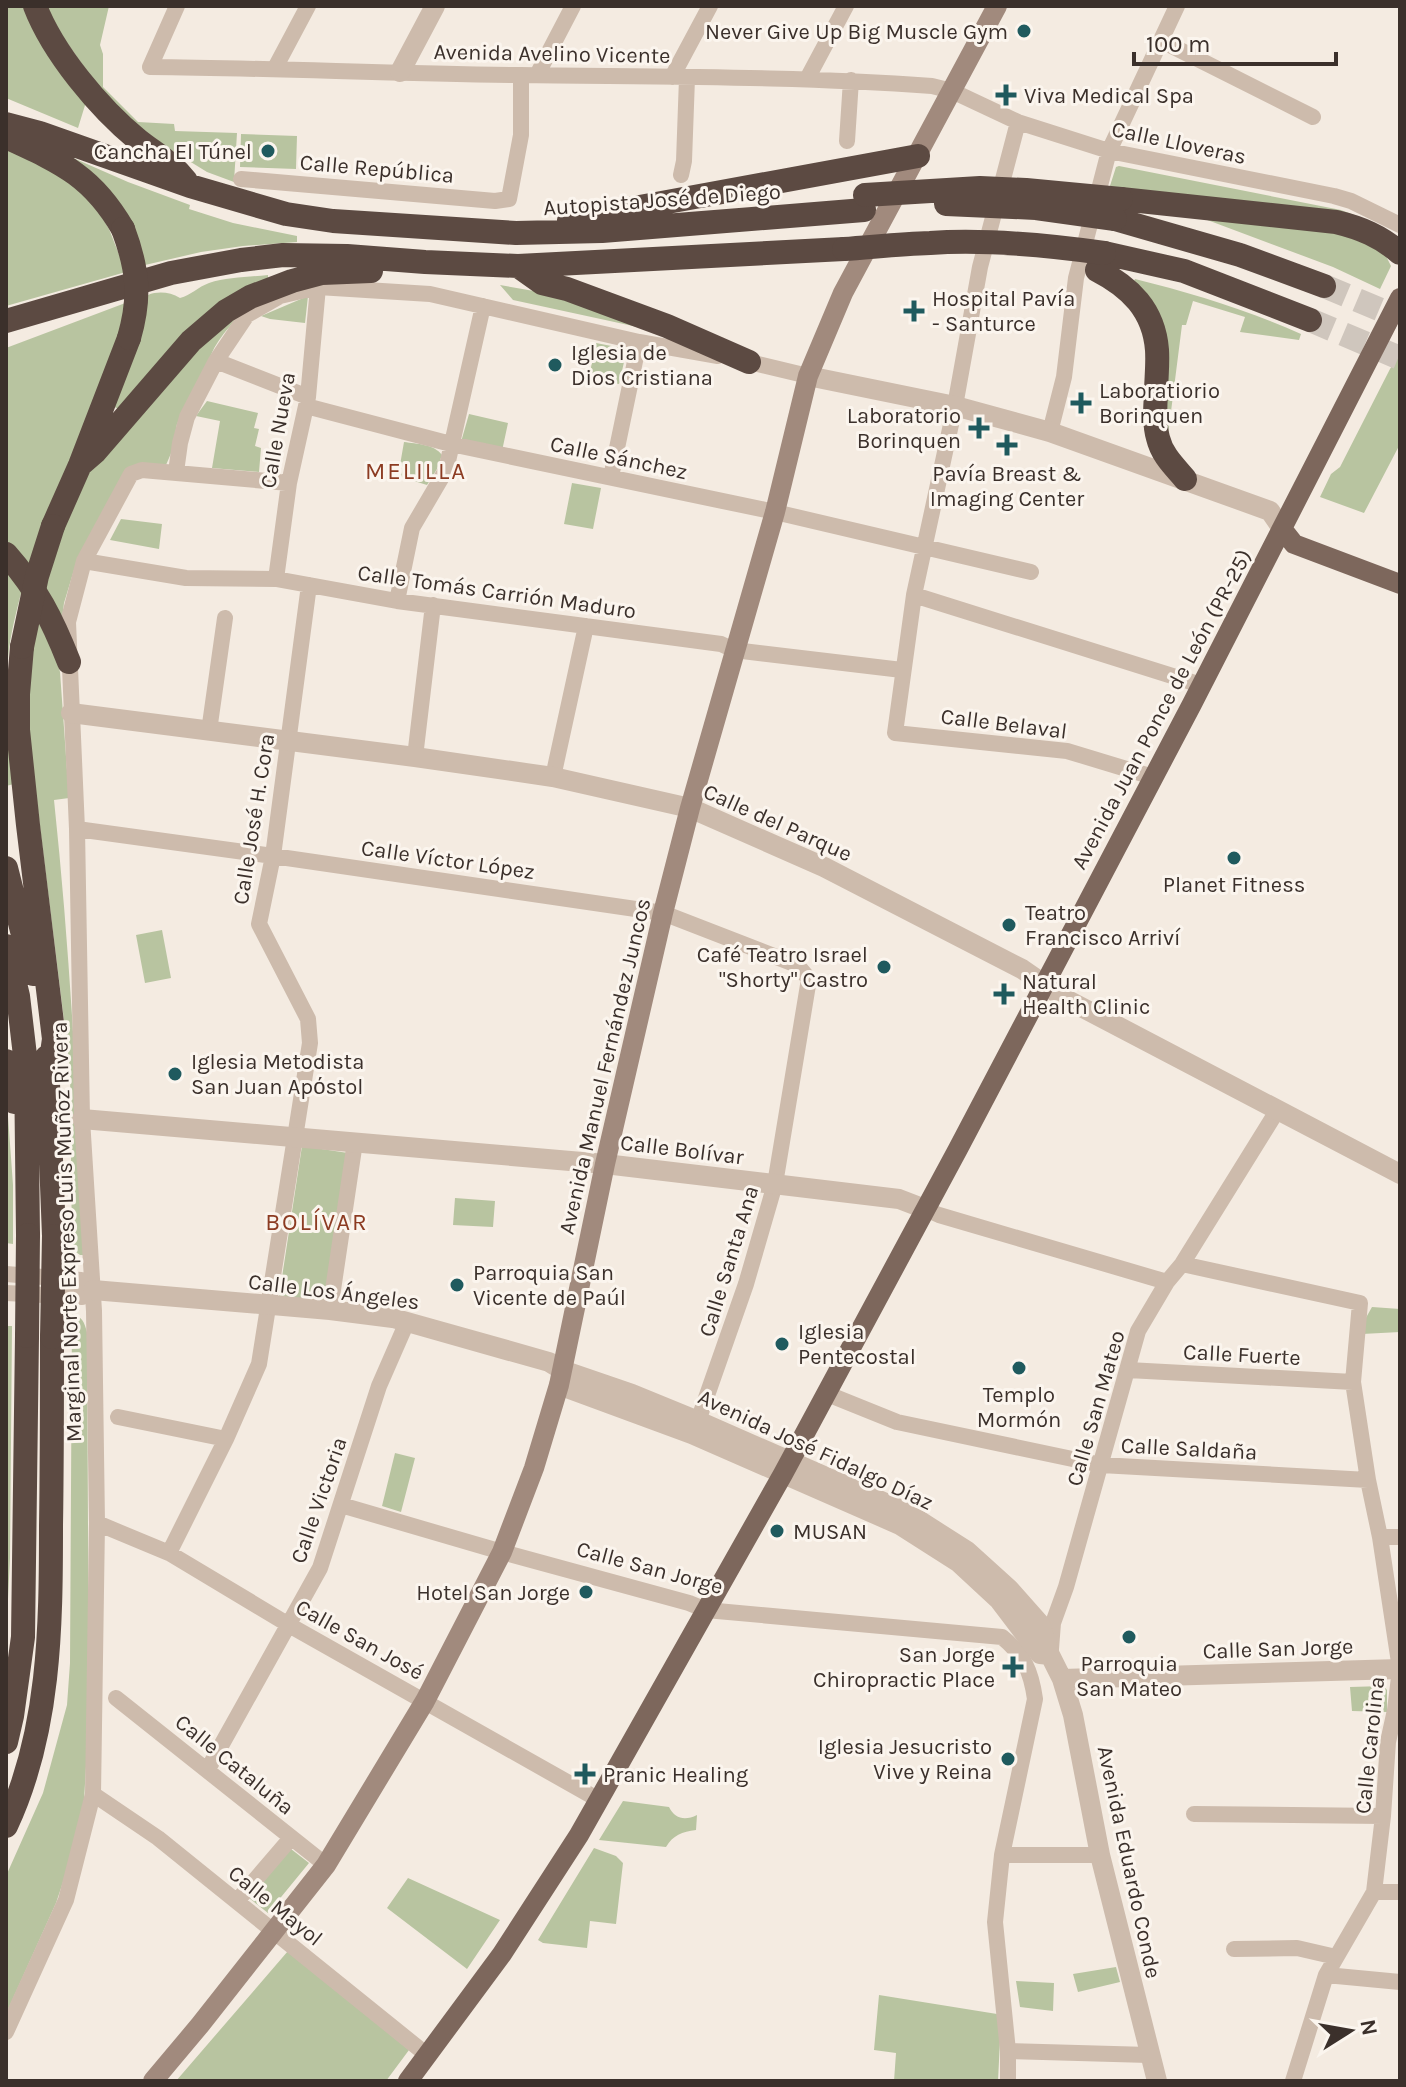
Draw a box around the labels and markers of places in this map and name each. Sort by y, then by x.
place label: Never Give Up Big Muscle Gym [705,19,1008,45]
marker: Never Give Up Big Muscle Gym [1015,22,1033,40]
place label: Viva Medical Spa [1024,83,1194,109]
marker: Viva Medical Spa [995,84,1017,106]
place label: Cancha El Túnel [94,139,252,165]
marker: Cancha El Túnel [259,142,277,160]
place label: Hospital Pavía - Santurce [932,286,1075,337]
marker: Hospital Pavía - Santurce [903,300,925,322]
place label: Iglesia de Dios Cristiana [571,340,713,391]
marker: Iglesia de Dios Cristiana [546,356,564,374]
place label: Laboratiorio Borinquen [1099,378,1220,429]
marker: Laboratiorio Borinquen [1070,392,1092,414]
place label: Laboratorio Borinquen [847,403,961,454]
marker: Laboratorio Borinquen [968,417,990,439]
marker: Pavía Breast & Imaging Center [996,434,1018,456]
place label: Pavía Breast & Imaging Center [930,461,1084,512]
marker: Planet Fitness [1225,849,1243,867]
place label: Planet Fitness [1163,872,1305,898]
place label: Teatro Francisco Arriví [1025,900,1181,951]
marker: Teatro Francisco Arriví [1000,916,1018,934]
place label: Café Teatro Israel "Shorty" Castro [697,942,868,993]
marker: Café Teatro Israel "Shorty" Castro [875,958,893,976]
place label: Natural Health Clinic [1022,969,1150,1020]
marker: Natural Health Clinic [993,983,1015,1005]
place label: Iglesia Metodista San Juan Apόstol [191,1049,364,1100]
marker: Iglesia Metodista San Juan Apόstol [166,1065,184,1083]
place label: Parroquia San Vicente de Paúl [473,1260,626,1311]
marker: Parroquia San Vicente de Paúl [448,1276,466,1294]
place label: Iglesia Pentecostal [798,1319,916,1370]
marker: Iglesia Pentecostal [773,1335,791,1353]
marker: Templo Mormón [1010,1359,1028,1377]
place label: Templo Mormón [977,1382,1061,1433]
place label: MUSAN [793,1519,867,1545]
marker: MUSAN [768,1522,786,1540]
place label: Hotel San Jorge [416,1580,570,1606]
marker: Hotel San Jorge [577,1583,595,1601]
marker: Parroquia San Mateo [1120,1628,1138,1646]
place label: San Jorge Chiropractic Place [813,1642,995,1693]
place label: Parroquia San Mateo [1076,1651,1182,1702]
marker: San Jorge Chiropractic Place [1002,1656,1024,1678]
place label: Iglesia Jesucristo Vive y Reina [818,1734,992,1785]
marker: Iglesia Jesucristo Vive y Reina [999,1750,1017,1768]
place label: Pranic Healing [603,1762,749,1788]
marker: Pranic Healing [574,1763,596,1785]

